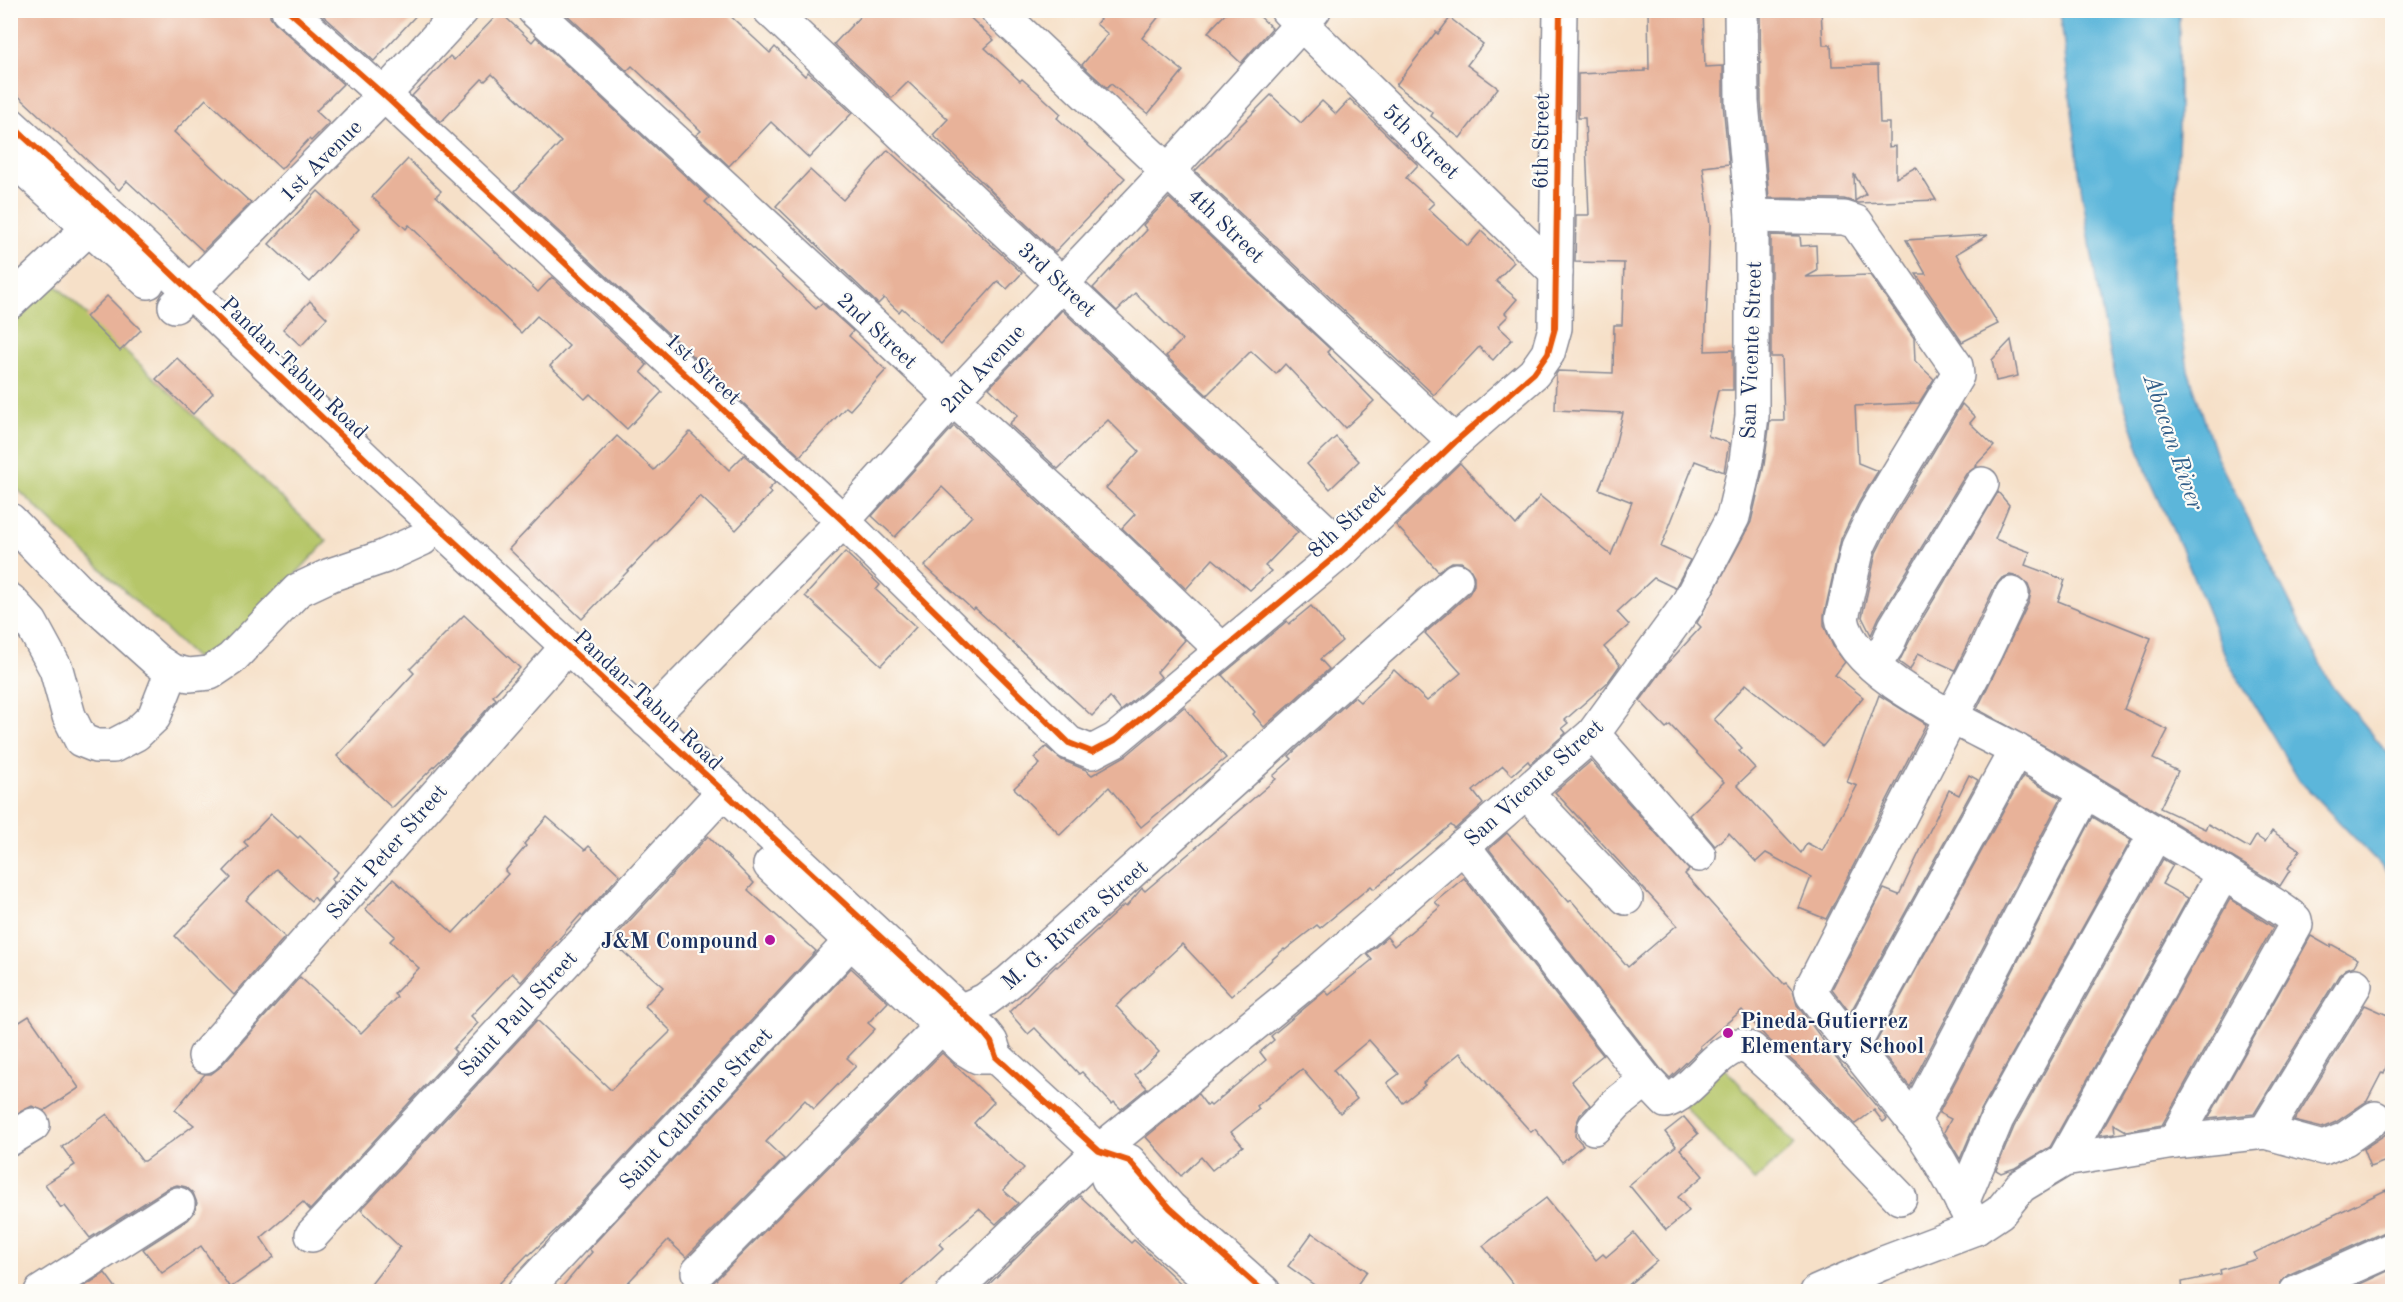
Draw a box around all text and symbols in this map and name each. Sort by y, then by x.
street label: 6th Street [1530,92,1554,190]
street label: 5th Street [1378,101,1463,184]
street label: 1st Avenue [276,116,367,207]
street label: 4th Street [1183,185,1268,268]
street label: 3rd Street [1013,239,1100,322]
street label: San Vicente Street [1738,261,1766,440]
street label: 2nd Street [832,289,921,374]
street label: Pandan-Tabun Road [216,293,371,444]
street label: 2nd Avenue [937,321,1030,418]
street label: 1st Street [661,329,745,410]
water label: Abacan River [2137,370,2207,514]
street label: 8th Street [1304,480,1390,563]
street label: Pandan-Tabun Road [569,626,726,775]
street label: San Vicente Street [1461,716,1608,851]
street label: Saint Peter Street [323,780,452,924]
street label: M. G. Rivera Street [998,856,1153,995]
place label: J&M Compound [601,931,758,953]
marker: J&M Compound [763,933,777,947]
street label: Saint Paul Street [455,947,582,1082]
place label: Pineda-Gutierrez Elementary School [1740,1011,1924,1058]
street label: Saint Catherine Street [616,1024,777,1195]
marker: Pineda-Gutierrez Elementary School [1721,1026,1735,1040]

